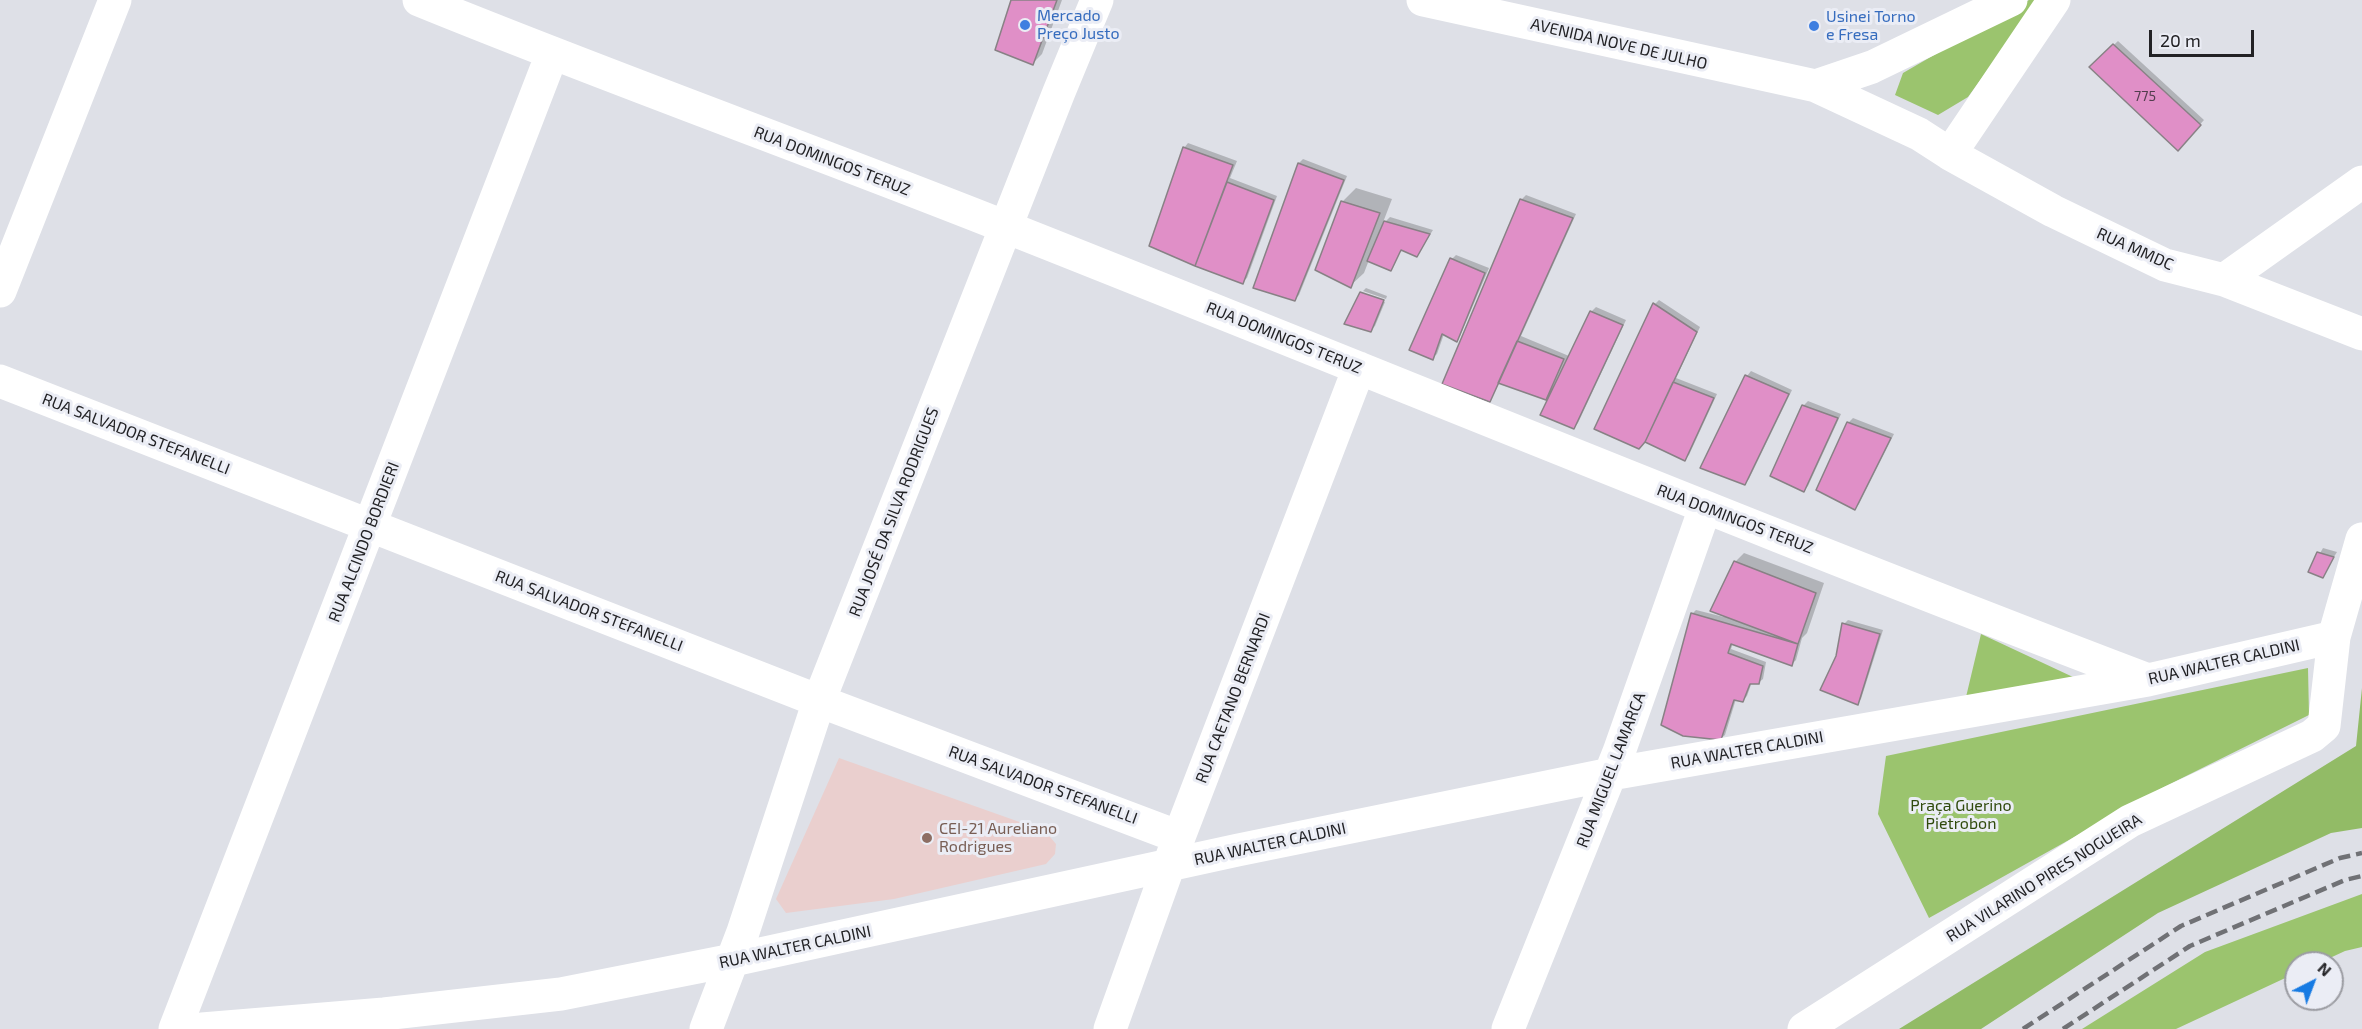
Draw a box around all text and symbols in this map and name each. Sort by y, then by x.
place label: Mercado Preço Justo [1037,6,1119,44]
place label: Usinei Torno e Fresa [1826,7,1916,45]
street label: AVENIDA NOVE DE JULHO [1529,14,1709,74]
marker: Mercado Preço Justo [1018,18,1032,32]
scale bar [2152,18,2257,56]
marker: Usinei Torno e Fresa [1807,19,1821,33]
text: 20 m [2160,29,2201,51]
house number: 775 [2134,88,2156,104]
street label: RUA DOMINGOS TERUZ [751,122,913,200]
street label: RUA MMDC [2094,224,2176,274]
street label: RUA DOMINGOS TERUZ [1203,298,1365,378]
street label: RUA SALVADOR STEFANELLI [39,389,233,479]
street label: RUA JOSÉ DA SILVA RODRIGUES [845,405,943,619]
street label: RUA ALCINDO BORDIERI [325,459,403,625]
street label: RUA DOMINGOS TERUZ [1654,480,1816,558]
street label: RUA SALVADOR STEFANELLI [492,566,686,656]
street label: RUA CAETANO BERNARDI [1192,610,1274,786]
street label: RUA WALTER CALDINI [2147,635,2301,689]
street label: RUA MIGUEL LAMARCA [1573,690,1649,850]
street label: RUA WALTER CALDINI [1669,727,1825,773]
street label: RUA SALVADOR STEFANELLI [946,742,1140,828]
park label: Praça Guerino Pietrobon [1910,796,2012,834]
street label: RUA VILARINO PIRES NOGUEIRA [1943,810,2145,946]
place label: CEI-21 Aureliano Rodrigues [939,819,1057,857]
street label: RUA WALTER CALDINI [1192,819,1348,869]
marker: CEI-21 Aureliano Rodrigues [920,831,934,845]
street label: RUA WALTER CALDINI [717,922,873,972]
north arrow [2284,951,2344,1011]
text: N [2314,958,2336,980]

